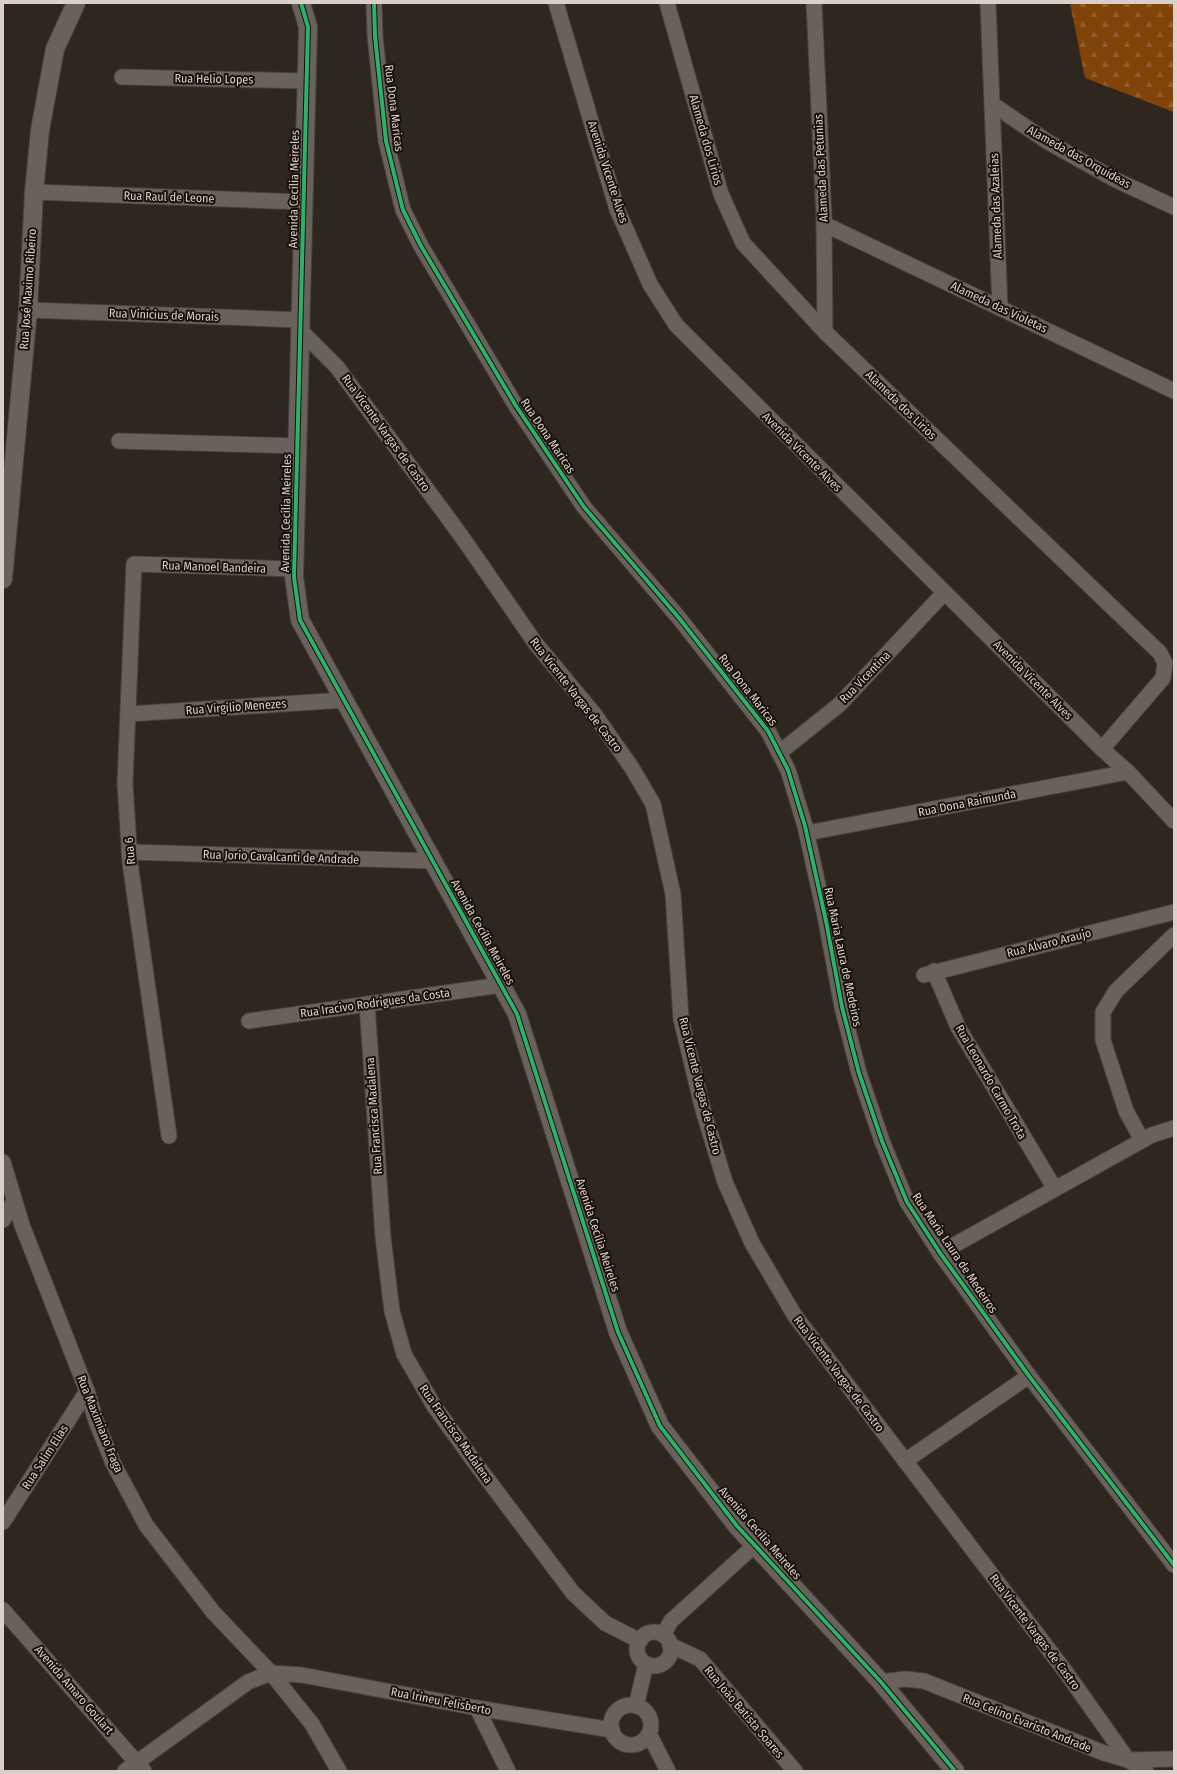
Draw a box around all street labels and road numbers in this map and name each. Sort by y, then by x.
street label: Rua Dona Maricas [382,64,406,152]
street label: Rua Helio Lopes [174,71,254,87]
street label: Alameda dos Lirios [686,93,726,187]
street label: Alameda das Petunias [811,114,831,222]
street label: Avenida Vicente Alves [585,119,631,225]
street label: Alameda das Orquídeas [1025,123,1133,191]
street label: Avenida Cecília Meireles [286,130,302,248]
street label: Alameda das Azaleias [987,153,1005,259]
street label: Rua Raul de Leone [123,188,215,206]
street label: Rua José Maximo Ribeiro [17,228,39,350]
street label: Alameda das Violetas [948,278,1050,336]
street label: Rua Vinicius de Morais [109,306,219,324]
street label: Alameda dos Lirios [863,368,939,442]
street label: Rua Vicente Vargas de Castro [339,372,433,494]
street label: Rua Dona Maricas [518,396,578,476]
street label: Avenida Vicente Alves [759,409,845,495]
street label: Avenida Cecília Meireles [278,454,294,572]
street label: Rua Manoel Bandeira [162,558,266,576]
street label: Rua Vicente Vargas de Castro [527,635,625,755]
street label: Avenida Vicente Alves [990,637,1076,723]
street label: Rua Vicentina [837,648,893,706]
street label: Rua Dona Maricas [716,651,780,729]
street label: Rua Virgilio Menezes [185,696,287,718]
street label: Rua Dona Raimunda [917,787,1017,819]
street label: Rua 6 [122,837,138,865]
street label: Rua Jorio Cavalcanti de Andrade [203,847,359,867]
street label: Avenida Cecília Meireles [448,877,518,987]
street label: Rua Maria Laura de Medeiros [821,886,865,1028]
street label: Rua Alvaro Araujo [1005,926,1093,960]
street label: Rua Iracivo Rodrigues da Costa [299,986,451,1020]
street label: Rua Vicente Vargas de Castro [676,1016,724,1156]
street label: Rua Leonardo Carmo Trota [952,1022,1030,1142]
street label: Rua Francisca Madalena [363,1057,385,1175]
street label: Avenida Cecília Meireles [573,1177,623,1293]
street label: Rua Maria Laura de Medeiros [909,1190,1001,1316]
street label: Rua Vicente Vargas de Castro [791,1313,887,1435]
street label: Rua Maximiano Fraga [74,1373,126,1475]
street label: Rua Francisca Madalena [417,1382,495,1486]
street label: Rua Salim Elias [19,1422,71,1492]
street label: Avenida Cecília Meireles [716,1484,804,1582]
street label: Rua Vicente Vargas de Castro [987,1571,1083,1693]
street label: Avenida Amaro Goulart [32,1643,116,1737]
street label: Rua João Batista Soares [701,1663,787,1761]
street label: Rua Irineu Felisberto [390,1684,492,1718]
street label: Rua Celino Evaristo Andrade [961,1691,1094,1755]

